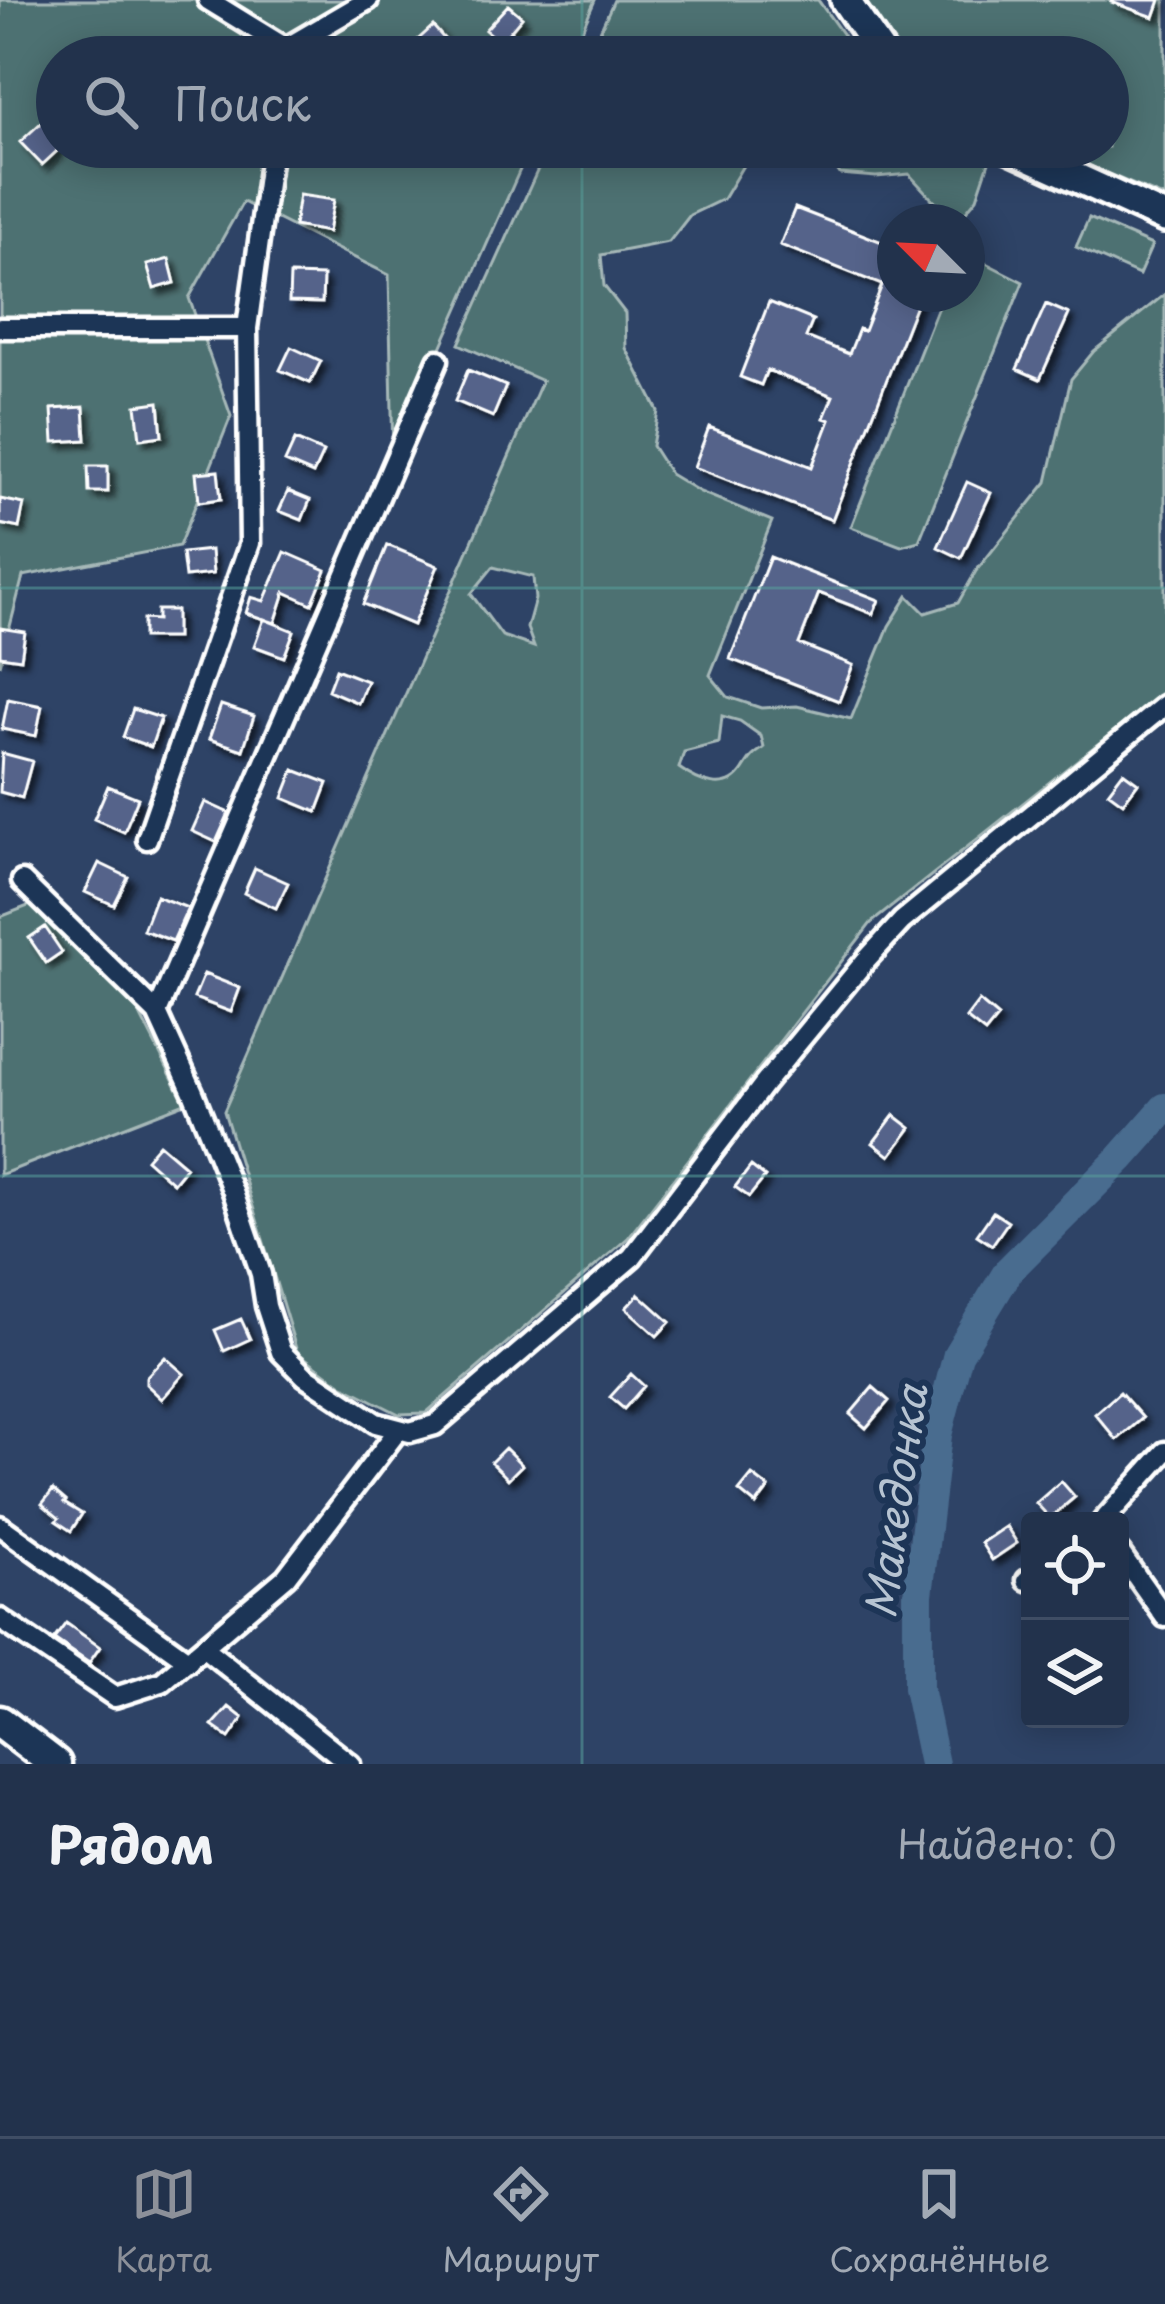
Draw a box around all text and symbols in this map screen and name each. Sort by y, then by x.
search box [36,36,1129,168]
text: Поиск [174,68,311,136]
icon: search [78,69,144,135]
north arrow [877,204,985,312]
water label: Македонка [846,1379,942,1622]
map controls [1021,1512,1129,1728]
button: locate [1021,1512,1129,1620]
button: layers [1021,1620,1129,1728]
text: Рядом [48,1804,214,1881]
text: Найдено: 0 [897,1813,1117,1872]
tab: Карта [115,2161,212,2283]
tab: Маршрут [443,2161,599,2283]
tab: Сохранённые [829,2161,1050,2283]

